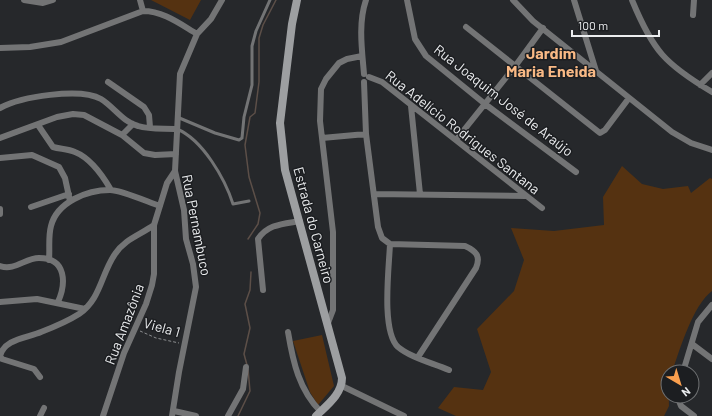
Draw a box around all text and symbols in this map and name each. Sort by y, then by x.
scale bar [572,12,659,38]
text: 100 m [578,18,608,32]
street label: Rua Joaquim José de Araújo [431,40,577,160]
district label: Jardim Maria Eneida [506,43,596,80]
street label: Rua Adelício Rodrigues Santana [382,66,544,198]
street label: Estrada do Carneiro [290,165,338,285]
street label: Rua Pernambuco [179,173,215,277]
street label: Rua Amazônia [101,281,147,367]
street label: Viela 1 [142,314,182,340]
north arrow [660,364,700,404]
text: N [680,385,693,400]

